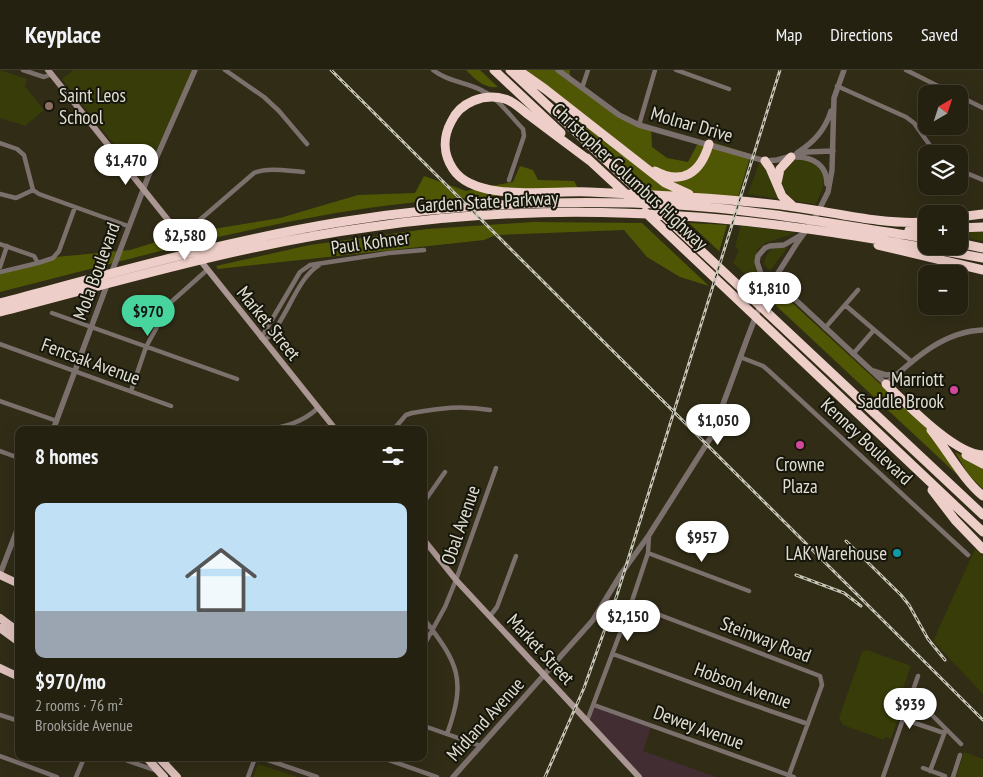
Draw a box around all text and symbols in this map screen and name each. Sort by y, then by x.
text: Keyplace [25,19,101,50]
text: Map [776,23,802,46]
text: Directions [830,23,893,46]
text: Saved [921,23,958,46]
place label: Saint Leos School [59,83,126,129]
north arrow [918,85,968,135]
map controls [918,85,968,315]
street label: Christopher Columbus Highway [547,97,714,255]
marker: Saint Leos School [43,100,55,112]
street label: Molnar Drive [648,101,736,147]
pin: $1,470 [85,144,167,186]
button: layers [918,145,968,195]
text: $1,470 [105,150,147,170]
street label: Garden State Parkway [415,185,560,217]
button: + [918,205,968,255]
pin: $2,580 [144,218,226,261]
street label: Mola Boulevard [67,219,125,323]
text: $2,580 [164,225,206,245]
street label: Paul Kohner [329,225,412,259]
button: − [918,265,968,315]
pin: $1,810 [728,272,810,314]
text: $1,810 [748,278,790,298]
street label: Market Street [232,281,307,366]
pin: $970 [118,294,178,337]
text: $970 [133,301,163,321]
street label: Fencsak Avenue [38,332,144,390]
place label: Marriott Saddle Brook [858,367,945,413]
marker: Marriott Saddle Brook [948,384,960,396]
street label: Kenney Boulevard [816,392,918,490]
pin: $1,050 [677,404,759,446]
text: $1,050 [697,410,739,430]
marker: Crowne Plaza [794,439,806,451]
icon: filters [379,442,407,470]
text: 8 homes [35,443,98,470]
place label: Crowne Plaza [775,452,825,498]
street label: Obal Avenue [435,482,485,568]
pin: $957 [672,520,732,563]
text: $957 [687,527,717,547]
icon: home [176,535,266,625]
place label: LAK Warehouse [786,541,887,565]
marker: LAK Warehouse [891,547,903,559]
pin: $2,150 [587,600,669,642]
text: $2,150 [607,606,649,626]
street label: Market Street [502,608,580,690]
street label: Steinway Road [717,611,815,667]
street label: Hobson Avenue [691,656,795,714]
text: $970/mo [35,668,106,695]
street label: Midland Avenue [441,672,529,766]
pin: $939 [880,688,940,730]
text: $939 [895,694,925,714]
text: 2 rooms · 76 m² [35,695,123,715]
street label: Dewey Avenue [651,700,748,754]
text: Brookside Avenue [35,715,133,735]

